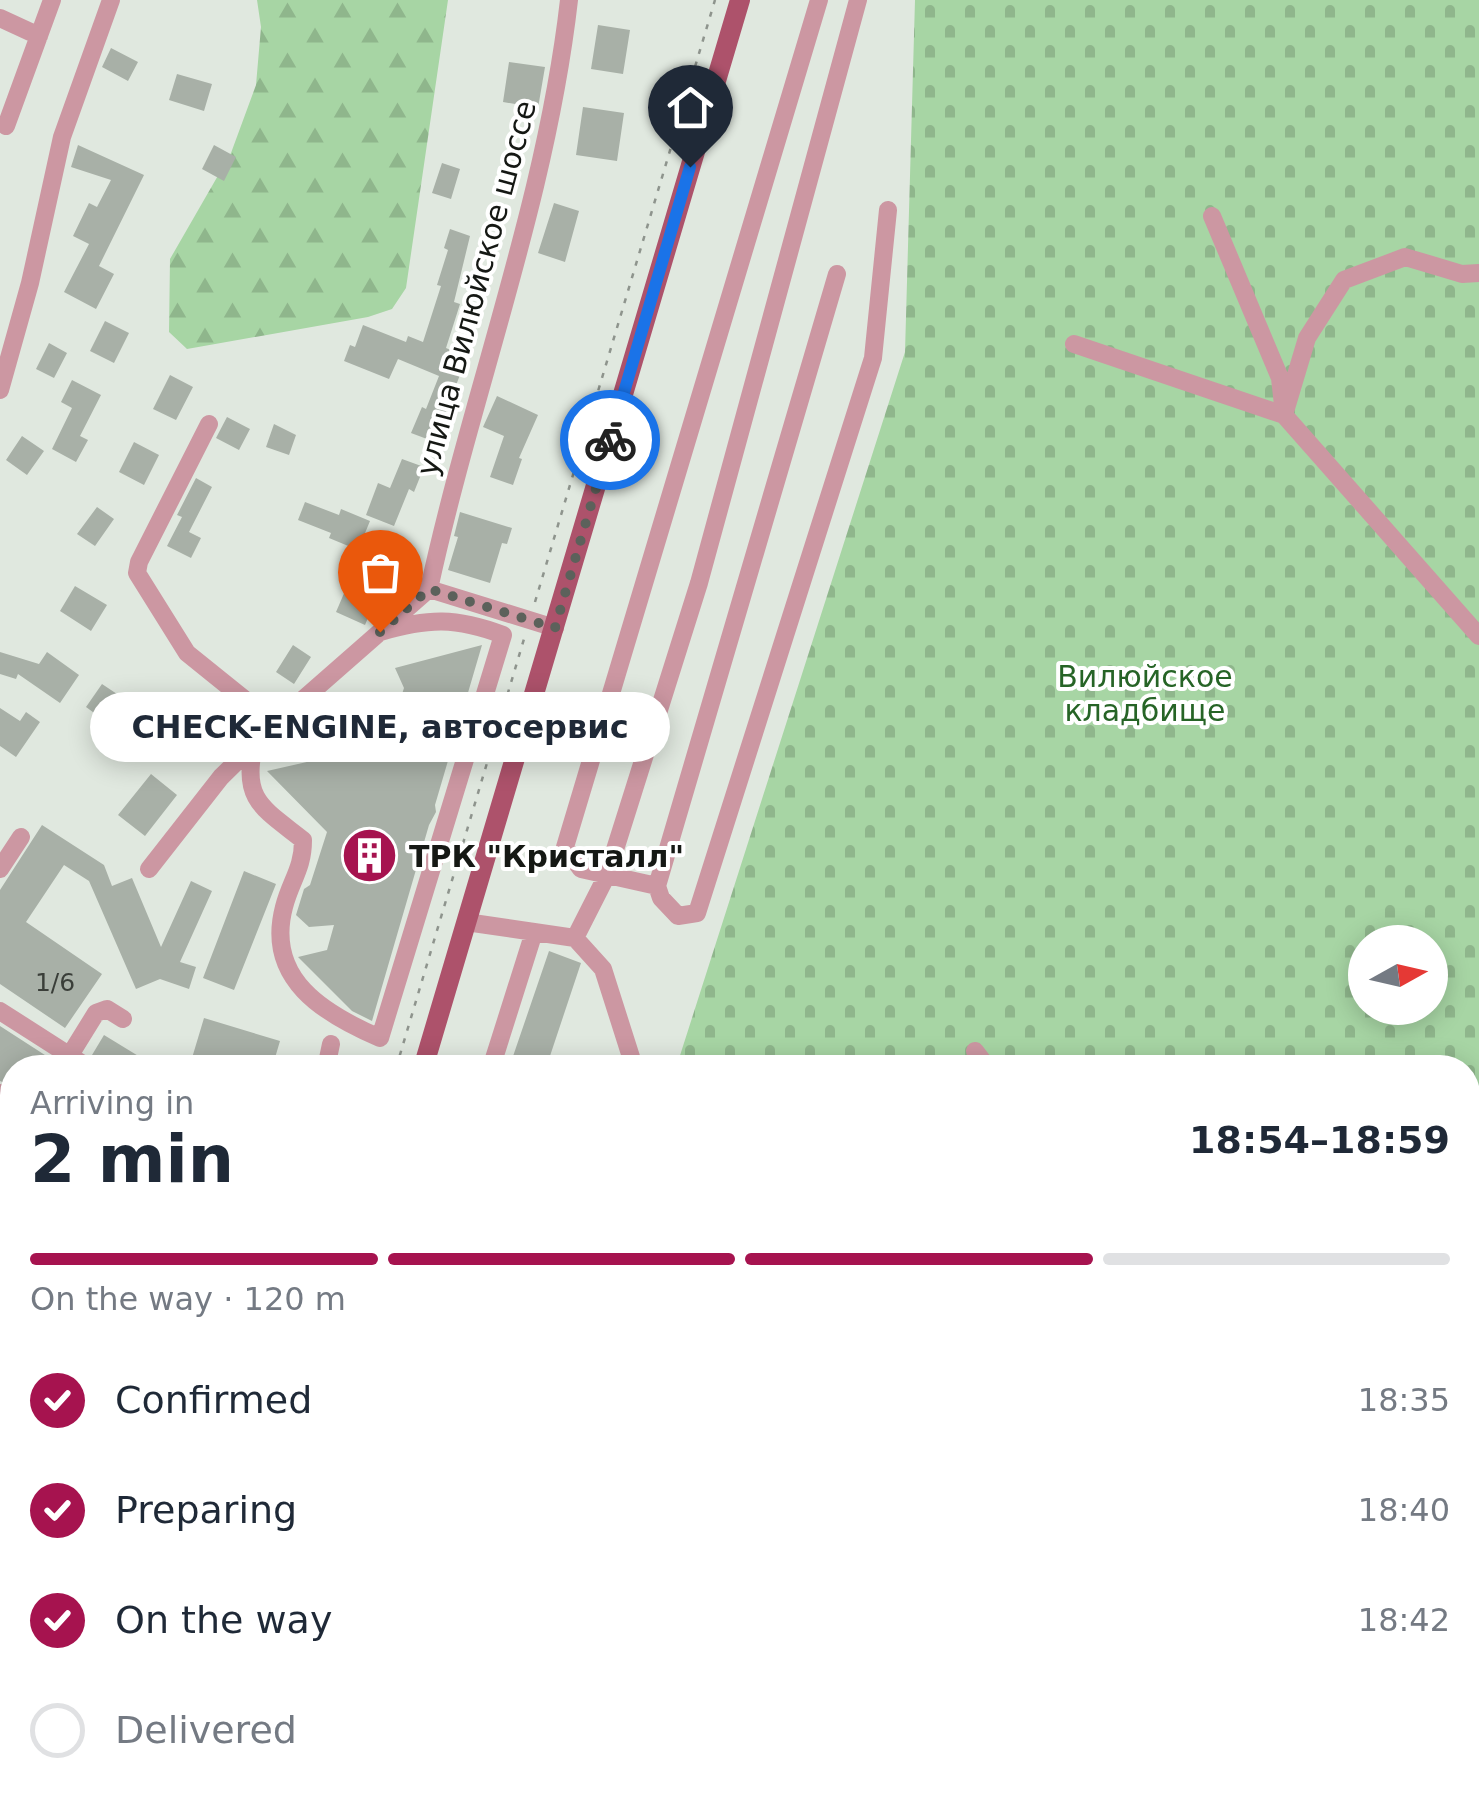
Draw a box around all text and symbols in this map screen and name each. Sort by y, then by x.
pin [648,65,733,168]
icon: home [663,80,718,135]
street label: улица Вилюйское шоссе [409,97,543,479]
courier [560,390,660,490]
icon: bike [583,413,638,468]
pin [338,530,423,633]
icon: bag [353,545,408,600]
park label: Вилюйское кладбище [1057,659,1233,728]
callout: CHECK-ENGINE, автосервис [90,692,670,762]
text: CHECK-ENGINE, автосервис [131,708,629,746]
building icon: ТРК "Кристалл" [340,826,400,886]
place label: ТРК "Кристалл" [409,839,684,874]
north arrow [1348,925,1448,1025]
map controls [1348,925,1448,1025]
house number: 1/6 [35,968,75,997]
text: Arriving in [30,1084,194,1122]
text: 18:54–18:59 [1189,1118,1450,1162]
text: 2 min [30,1122,234,1197]
text: On the way · 120 m [30,1280,346,1318]
icon: check [30,1373,85,1428]
text: Confirmed [115,1378,312,1422]
text: 18:35 [1358,1381,1450,1419]
icon: check [30,1483,85,1538]
text: Preparing [115,1488,297,1532]
text: 18:40 [1358,1491,1450,1529]
icon: check [30,1593,85,1648]
text: On the way [115,1598,332,1642]
text: 18:42 [1358,1601,1450,1639]
text: Delivered [115,1708,297,1752]

